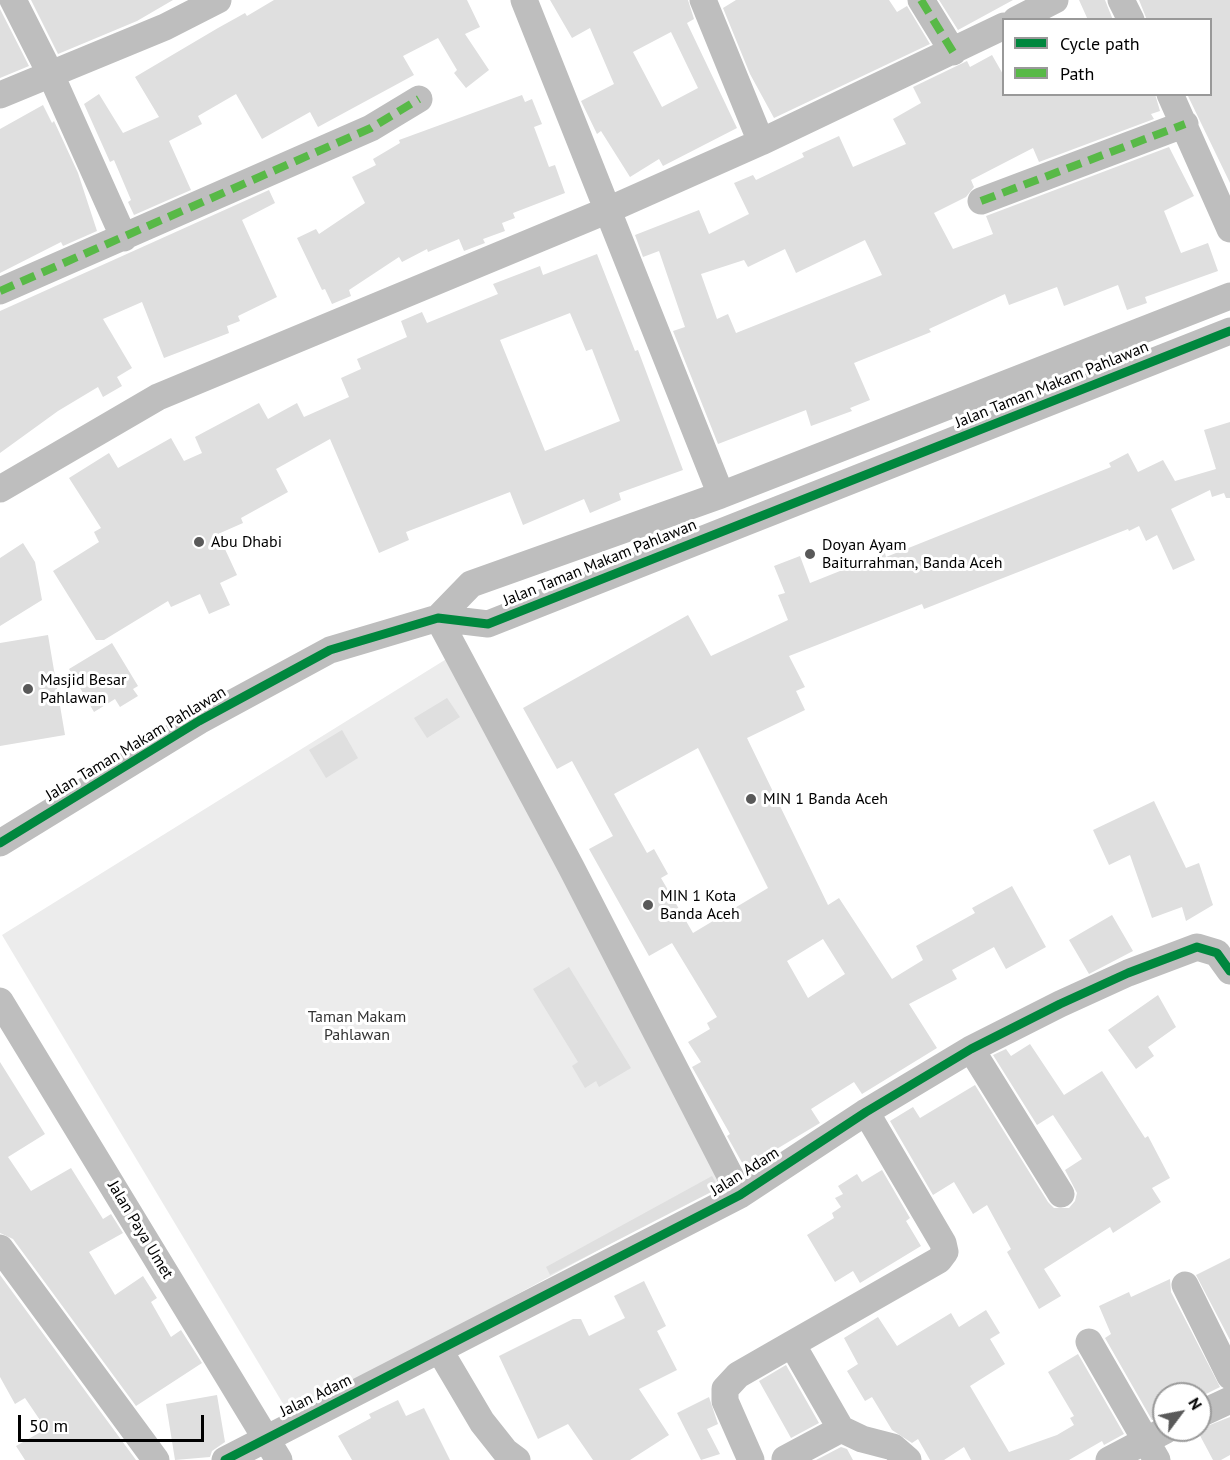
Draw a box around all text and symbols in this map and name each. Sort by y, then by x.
legend [1002,18,1212,96]
text: Cycle path [1060,32,1140,55]
text: Path [1060,62,1094,85]
street label: Jalan Taman Makam Pahlawan [952,337,1152,433]
street label: Jalan Taman Makam Pahlawan [500,515,700,611]
place label: Abu Dhabi [211,532,282,552]
marker: Abu Dhabi [192,535,206,549]
place label: Doyan Ayam Baiturrahman, Banda Aceh [822,535,1002,573]
marker: Doyan Ayam Baiturrahman, Banda Aceh [803,547,817,561]
place label: Masjid Besar Pahlawan [40,670,126,708]
marker: Masjid Besar Pahlawan [21,682,35,696]
street label: Jalan Taman Makam Pahlawan [42,682,230,806]
place label: MIN 1 Banda Aceh [763,789,888,809]
marker: MIN 1 Banda Aceh [744,792,758,806]
place label: MIN 1 Kota Banda Aceh [660,886,740,924]
marker: MIN 1 Kota Banda Aceh [641,898,655,912]
park label: Taman Makam Pahlawan [308,1007,406,1045]
street label: Jalan Adam [707,1143,783,1201]
street label: Jalan Paya Umet [103,1177,177,1283]
street label: Jalan Adam [277,1370,355,1422]
north arrow [1152,1382,1212,1442]
text: N [1184,1394,1207,1413]
scale bar [21,1403,207,1441]
text: 50 m [29,1414,68,1437]

